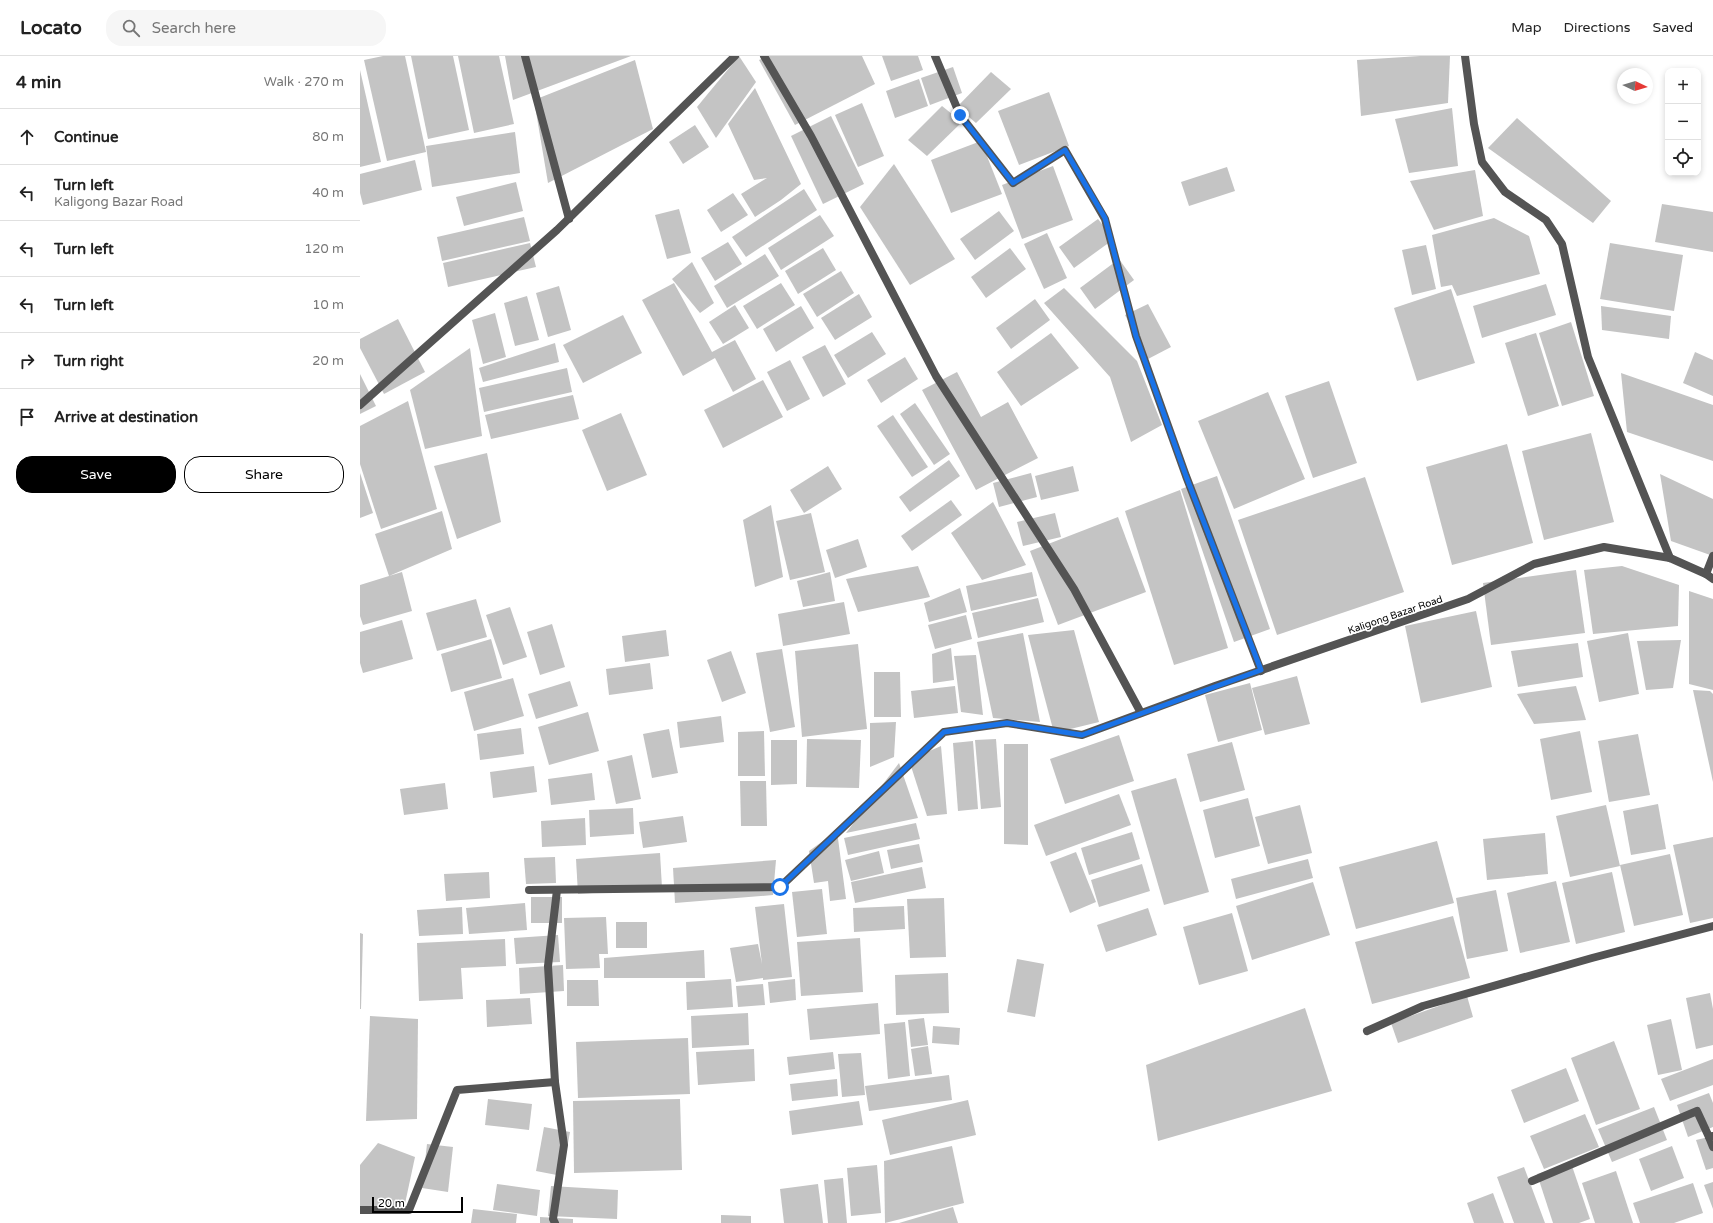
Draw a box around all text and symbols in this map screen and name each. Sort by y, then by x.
search box [106,10,386,46]
text: Locato [20,17,82,39]
icon: search [120,17,142,39]
text: Search here [152,19,236,37]
text: Map [1511,19,1542,36]
text: Directions [1564,19,1631,36]
text: Saved [1653,19,1693,36]
north arrow [1617,68,1653,104]
map controls [1665,68,1701,176]
button: + [1665,68,1701,104]
text: 4 min [16,72,61,93]
text: Walk · 270 m [264,74,344,90]
button: − [1665,104,1701,140]
route end [951,106,969,124]
icon: ahead [16,126,38,148]
text: Continue [54,128,118,146]
text: 80 m [312,129,344,145]
button: locate [1665,140,1701,176]
text: Turn left [54,176,114,194]
icon: left [16,182,38,204]
text: 40 m [312,185,344,201]
text: Kaligong Bazar Road [54,194,183,210]
icon: left [16,238,38,260]
text: Turn left [54,240,114,258]
text: 120 m [304,241,344,257]
icon: left [16,294,38,316]
text: Turn left [54,296,114,314]
text: 10 m [312,297,344,313]
icon: right [16,350,38,372]
text: Turn right [54,352,124,370]
text: 20 m [312,353,344,369]
icon: arrive [16,406,38,428]
text: Arrive at destination [54,408,198,426]
button: Save [16,456,176,493]
button: Share [184,456,344,493]
street label: Kaligong Bazar Road [1346,593,1444,637]
route start [771,878,789,896]
scale bar [372,1195,463,1214]
text: 20 m [378,1197,405,1210]

